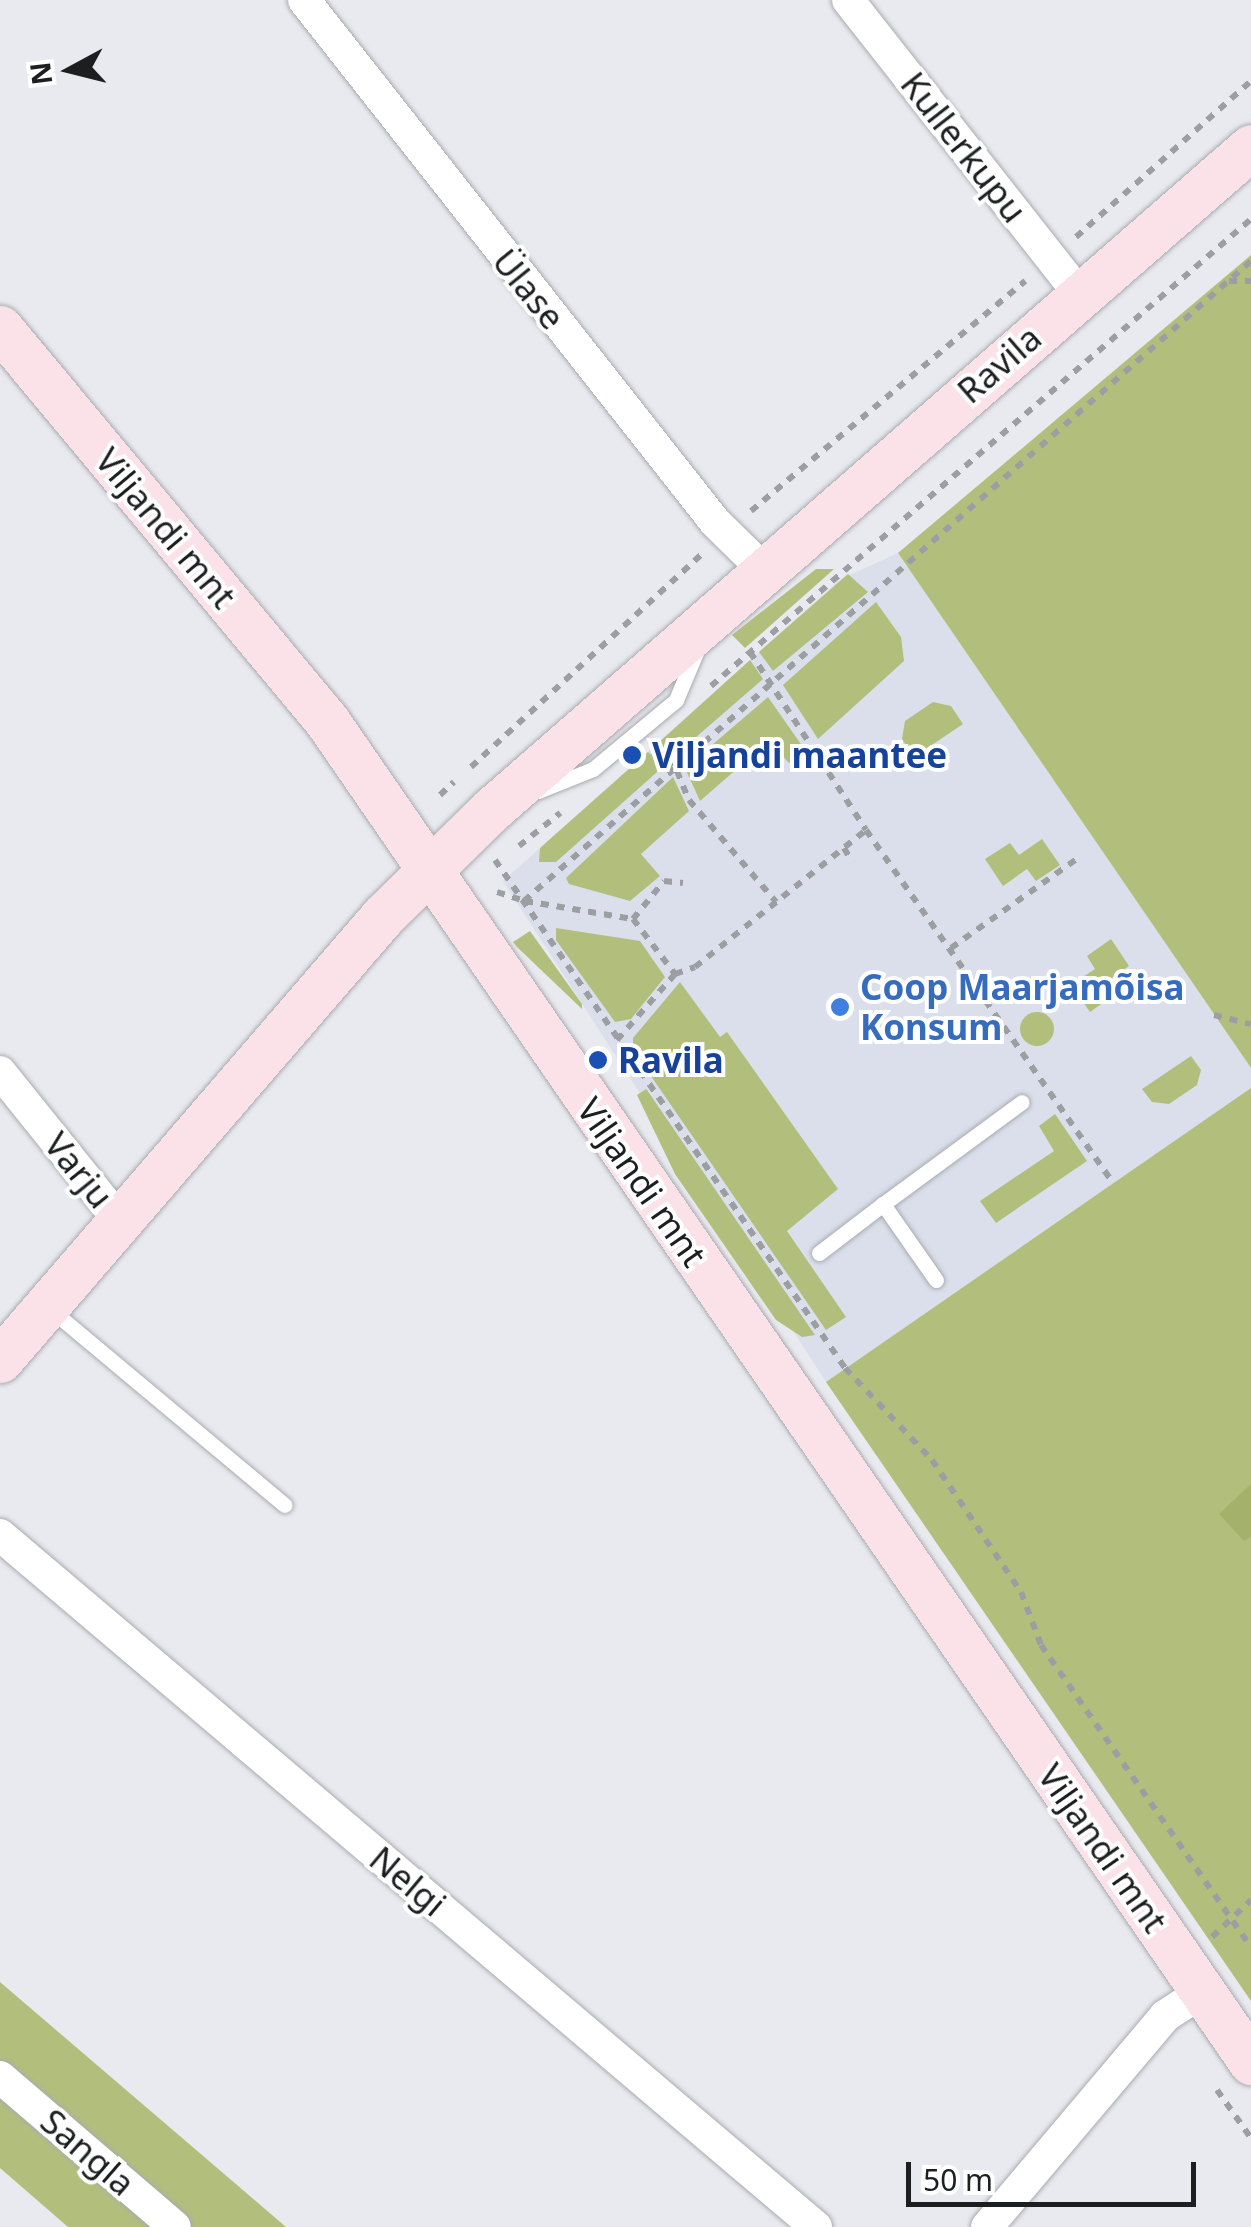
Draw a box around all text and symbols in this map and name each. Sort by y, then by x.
north arrow [20,20,120,120]
text: N [20,60,60,87]
street label: Kullerkupu [892,64,1036,230]
street label: Ülase [484,241,574,337]
street label: Ravila [949,316,1049,412]
street label: Viljandi mnt [87,439,245,617]
place label: Viljandi maantee [652,734,947,776]
marker: Viljandi maantee [621,744,643,766]
place label: Coop Maarjamõisa Konsum [860,966,1184,1048]
marker: Coop Maarjamõisa Konsum [829,996,851,1018]
place label: Ravila [618,1039,724,1081]
marker: Ravila [587,1049,609,1071]
street label: Viljandi mnt [569,1090,715,1274]
street label: Varju [36,1124,122,1216]
street label: Viljandi mnt [1030,1756,1176,1940]
street label: Nelgi [362,1837,454,1925]
street label: Sangla [32,2100,144,2204]
scale bar [911,2142,1201,2204]
text: 50 m [923,2159,993,2200]

